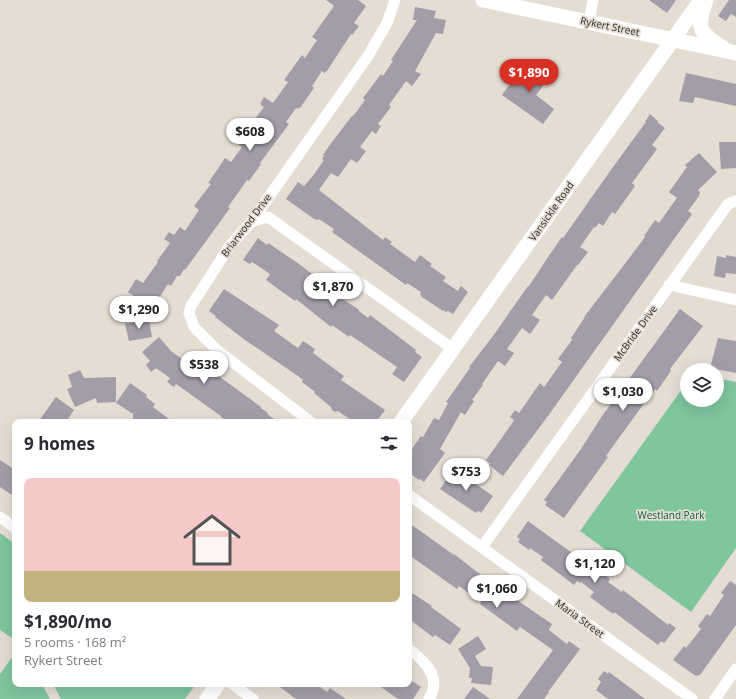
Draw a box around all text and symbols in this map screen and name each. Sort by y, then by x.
street label: Rykert Street [579,13,641,39]
pin: $1,890 [496,59,562,93]
text: $1,890 [509,63,549,81]
pin: $608 [226,118,274,152]
text: $608 [235,122,265,140]
street label: Vansickle Road [525,178,577,244]
street label: Briarwood Drive [218,190,275,259]
pin: $1,870 [300,273,366,307]
text: $1,870 [313,277,353,295]
pin: $1,290 [106,296,172,330]
text: $1,290 [119,300,159,318]
street label: McBride Drive [610,302,660,364]
pin: $538 [180,351,228,385]
text: $538 [189,355,219,373]
map controls [680,363,724,407]
button: layers [680,363,724,407]
pin: $1,030 [590,378,656,412]
text: $1,030 [603,382,643,400]
text: 9 homes [24,432,95,455]
icon: filters [378,432,400,454]
pin: $753 [442,458,490,492]
text: $753 [451,462,481,480]
icon: home [176,504,248,576]
park label: Westland Park [637,508,705,522]
pin: $1,120 [562,550,628,584]
text: $1,120 [575,554,615,572]
pin: $1,060 [464,575,530,609]
text: $1,060 [477,579,517,597]
street label: Maria Street [553,596,608,641]
text: $1,890/mo [24,610,112,633]
text: 5 rooms · 168 m² [24,633,126,651]
text: Rykert Street [24,651,102,669]

